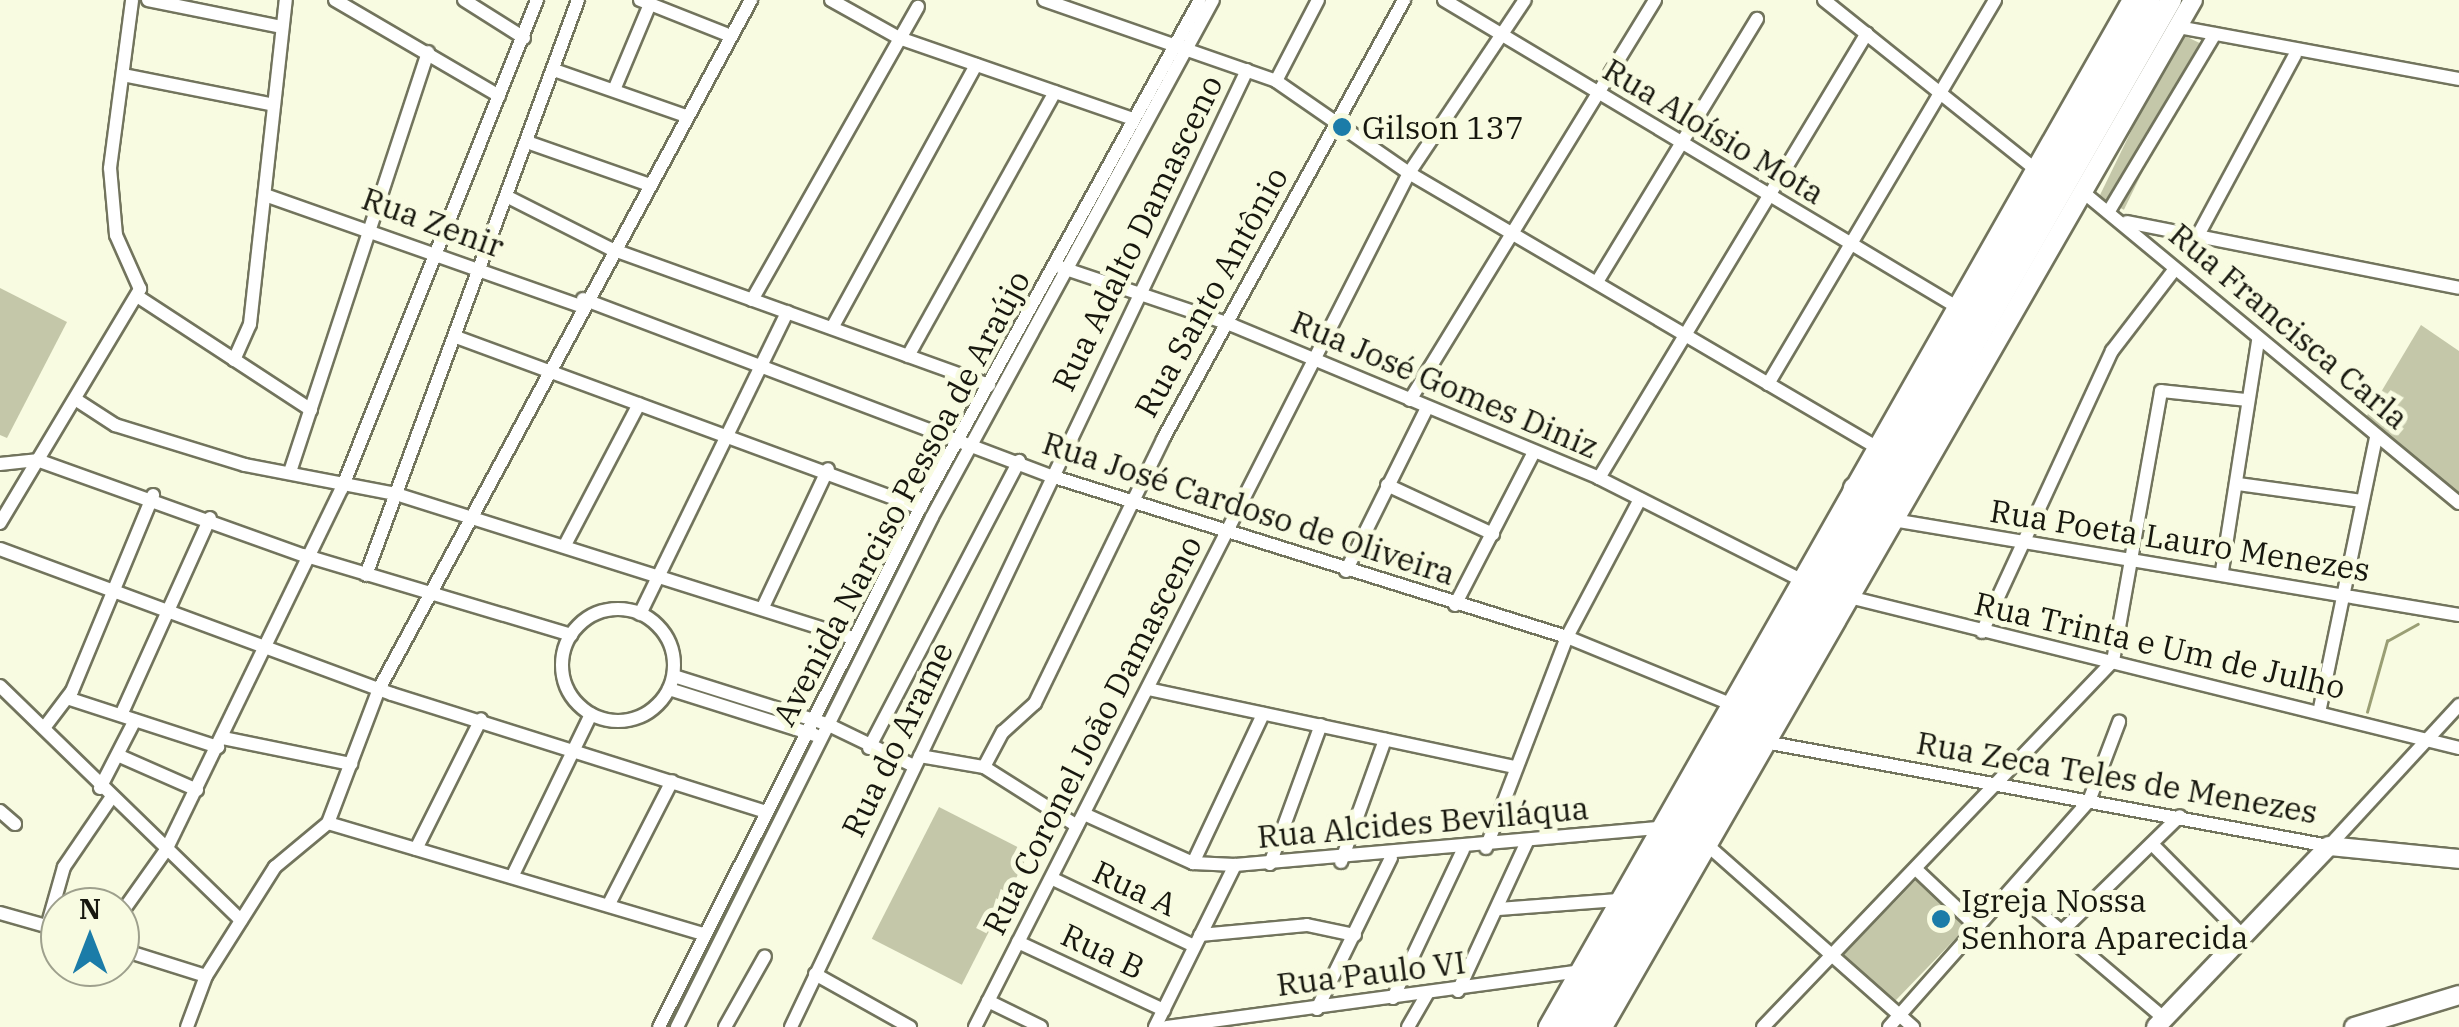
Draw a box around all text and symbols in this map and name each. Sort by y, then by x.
street label: Rua Aloísio Mota [1596,50,1832,212]
street label: Rua Adalto Damasceno [1044,69,1230,397]
place label: Gilson 137 [1362,108,1524,146]
marker: Gilson 137 [1331,116,1353,138]
street label: Rua Santo Antônio [1126,160,1296,424]
street label: Rua Zenir [357,179,509,265]
street label: Rua Francisca Carla [2162,215,2416,437]
street label: Avenida Narciso Pessoa de Araújo [764,264,1038,732]
street label: Rua José Gomes Diniz [1286,302,1604,466]
street label: Rua José Cardoso de Oliveira [1038,423,1460,593]
street label: Rua Poeta Lauro Menezes [1987,491,2373,589]
street label: Rua Coronel João Damasceno [974,529,1210,941]
street label: Rua Trinta e Um de Julho [1971,584,2349,706]
street label: Rua do Arame [833,635,961,843]
street label: Rua Zeca Teles de Menezes [1914,723,2320,831]
street label: Rua Alcides Beviláqua [1256,788,1590,856]
street label: Rua A [1087,852,1183,924]
place label: Igreja Nossa Senhora Aparecida [1961,882,2248,957]
north arrow [40,887,140,987]
text: N [79,890,101,927]
marker: Igreja Nossa Senhora Aparecida [1930,908,1952,930]
street label: Rua B [1055,915,1151,987]
street label: Rua Paulo VI [1274,942,1468,1004]

